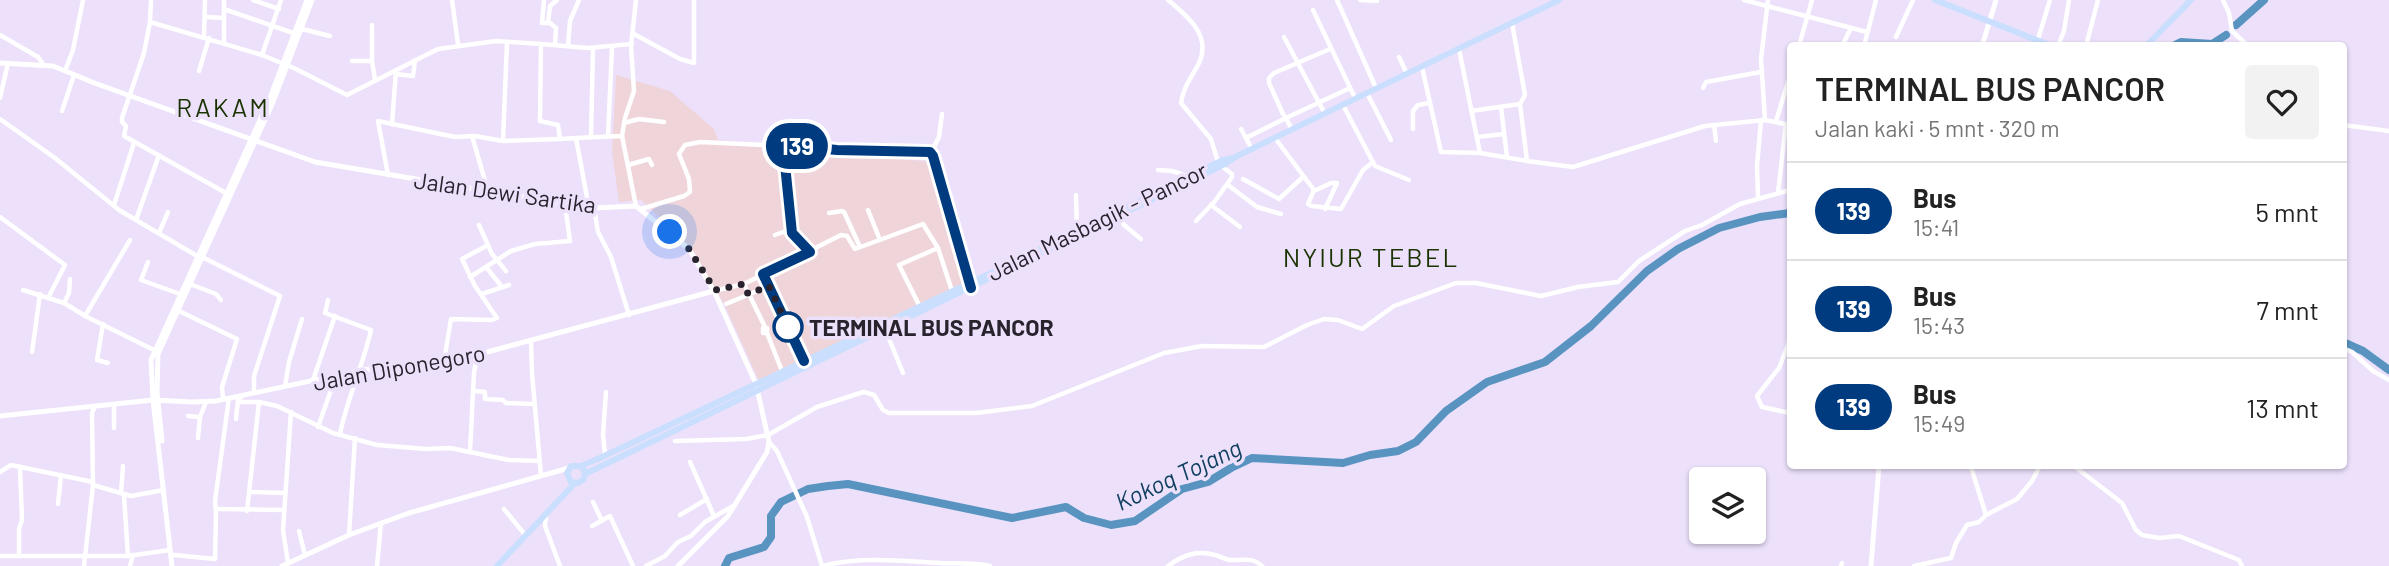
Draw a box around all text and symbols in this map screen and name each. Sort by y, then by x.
button: heart [2245,65,2319,139]
text: TERMINAL BUS PANCOR [1815,68,2165,108]
district label: RAKAM [176,91,270,122]
text: Jalan kaki · 5 mnt · 320 m [1815,114,2060,142]
line badge: 139 [757,123,837,169]
text: 139 [780,131,814,160]
street label: Jalan Masbagik - Pancor [983,155,1212,286]
street label: Jalan Dewi Sartika [412,165,598,219]
text: Bus [1913,182,1956,213]
text: 139 [1836,196,1871,225]
text: 5 mnt [2255,196,2319,227]
text: 15:41 [1913,213,1959,241]
your location [652,214,687,249]
district label: NYIUR TEBEL [1283,241,1459,272]
text: Bus [1913,280,1956,311]
text: 139 [1836,294,1871,323]
text: 7 mnt [2257,294,2319,325]
text: 15:43 [1913,311,1965,339]
marker: TERMINAL BUS PANCOR [773,312,803,342]
place label: TERMINAL BUS PANCOR [809,313,1054,341]
street label: Jalan Diponegoro [311,338,487,396]
text: Bus [1913,378,1956,409]
text: 139 [1836,392,1871,421]
text: 13 mnt [2246,392,2319,423]
text: 15:49 [1913,409,1965,437]
water label: Kokoq Tojang [1110,432,1246,516]
map controls [1689,467,1766,544]
button: layers [1689,467,1766,544]

